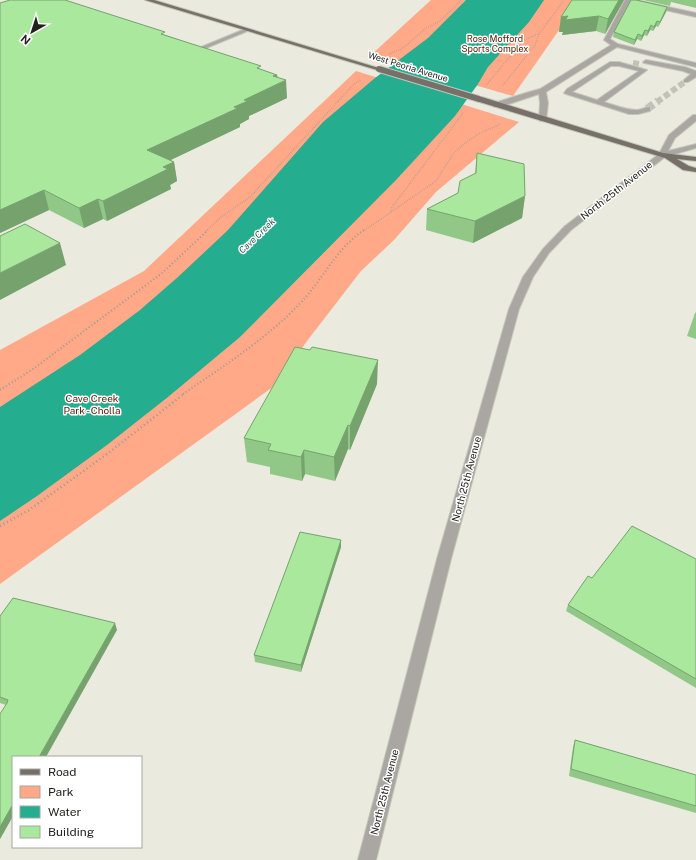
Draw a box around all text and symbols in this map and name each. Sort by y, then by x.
north arrow [12,12,52,52]
text: N [19,32,33,47]
park label: Rose Mofford Sports Complex [462,33,528,54]
street label: West Peoria Avenue [367,49,449,84]
street label: North 25th Avenue [578,158,655,222]
water label: Cave Creek [236,216,277,256]
park label: Cave Creek Park - Cholla [64,392,120,416]
street label: North 25th Avenue [449,435,483,523]
street label: North 25th Avenue [368,748,401,836]
legend [12,756,142,848]
text: Road [48,765,76,779]
text: Park [48,785,74,799]
text: Water [48,805,82,819]
text: Building [48,825,94,839]

